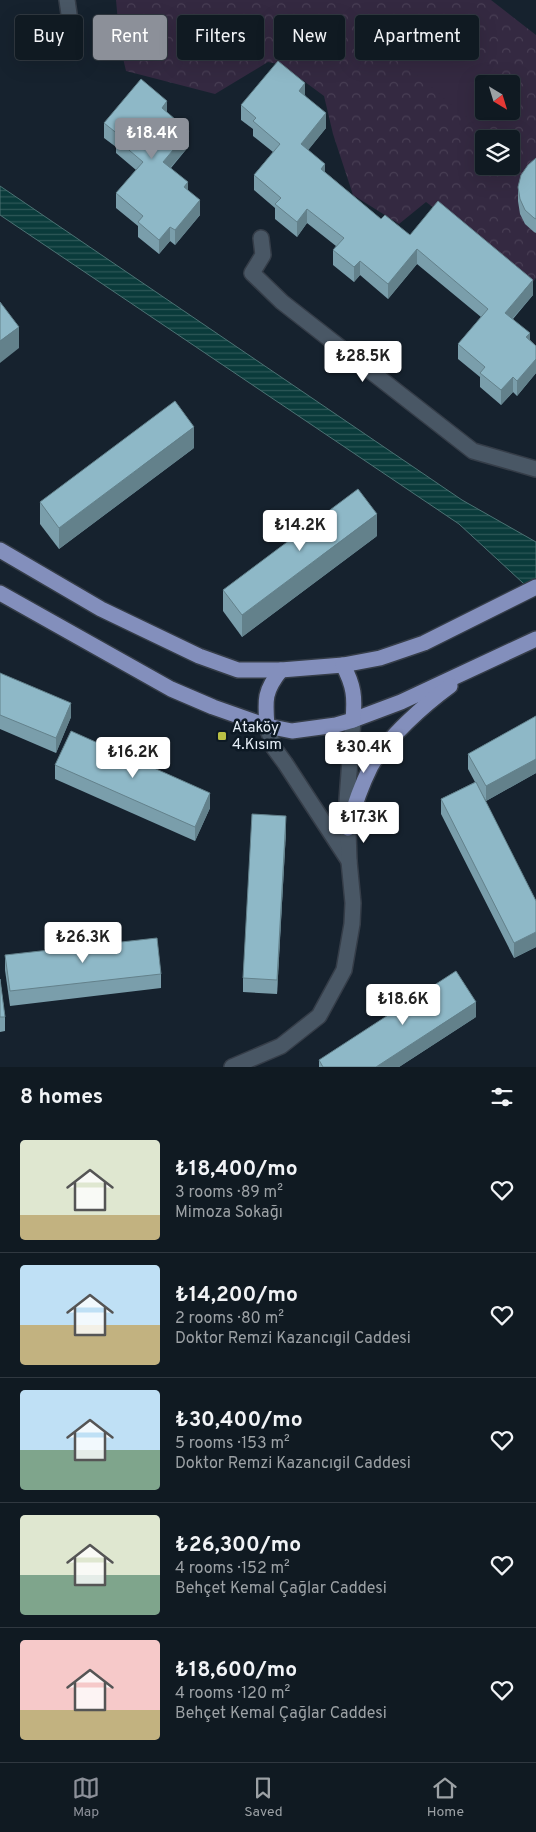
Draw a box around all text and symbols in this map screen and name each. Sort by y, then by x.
chip: Buy [15,15,83,60]
chip: Rent [93,15,167,60]
chip: Filters [177,15,264,60]
chip: New [274,15,345,60]
chip: Apartment [355,15,479,60]
north arrow [475,75,520,120]
map controls [475,75,520,175]
pin: ₺18.4K [111,118,193,160]
text: ₺18.4K [126,124,178,144]
button: layers [475,130,520,175]
pin: ₺28.5K [322,340,404,383]
text: ₺28.5K [336,347,390,367]
pin: ₺14.2K [259,510,341,552]
text: ₺14.2K [274,516,326,536]
place label: Ataköy 4.Kısım [232,719,282,755]
marker: Ataköy 4.Kısım [216,730,228,742]
pin: ₺30.4K [323,732,405,774]
pin: ₺16.2K [92,736,174,779]
text: ₺30.4K [336,738,392,758]
text: ₺16.2K [107,743,159,763]
pin: ₺17.3K [323,802,405,844]
text: ₺17.3K [340,808,388,828]
pin: ₺26.3K [42,922,124,964]
text: ₺26.3K [56,928,110,948]
pin: ₺18.6K [362,984,444,1026]
text: ₺18.6K [377,990,429,1010]
icon: filters [488,1083,516,1111]
text: 8 homes [20,1084,103,1111]
text: ₺18,400/mo [175,1156,298,1183]
icon: home [60,1160,120,1220]
icon: heart [488,1176,516,1204]
text: 3 rooms · 89 m² [175,1183,283,1203]
text: Mimoza Sokağı [175,1203,283,1223]
text: ₺14,200/mo [175,1282,298,1309]
icon: home [60,1285,120,1345]
icon: heart [488,1301,516,1329]
text: 2 rooms · 80 m² [175,1309,284,1329]
text: Doktor Remzi Kazancıgil Caddesi [175,1329,411,1349]
text: ₺30,400/mo [175,1407,303,1434]
icon: home [60,1410,120,1470]
icon: heart [488,1426,516,1454]
text: 5 rooms · 153 m² [175,1434,290,1454]
text: Doktor Remzi Kazancıgil Caddesi [175,1454,411,1474]
text: ₺26,300/mo [175,1532,301,1559]
icon: home [60,1535,120,1595]
icon: heart [488,1551,516,1579]
text: 4 rooms · 152 m² [175,1559,290,1579]
text: Behçet Kemal Çağlar Caddesi [175,1579,387,1599]
text: ₺18,600/mo [175,1657,297,1684]
icon: home [60,1660,120,1720]
icon: heart [488,1676,516,1704]
text: 4 rooms · 120 m² [175,1684,290,1704]
text: Behçet Kemal Çağlar Caddesi [175,1704,387,1724]
tab: Map [72,1774,100,1821]
tab: Saved [244,1774,283,1821]
tab: Home [427,1774,464,1821]

